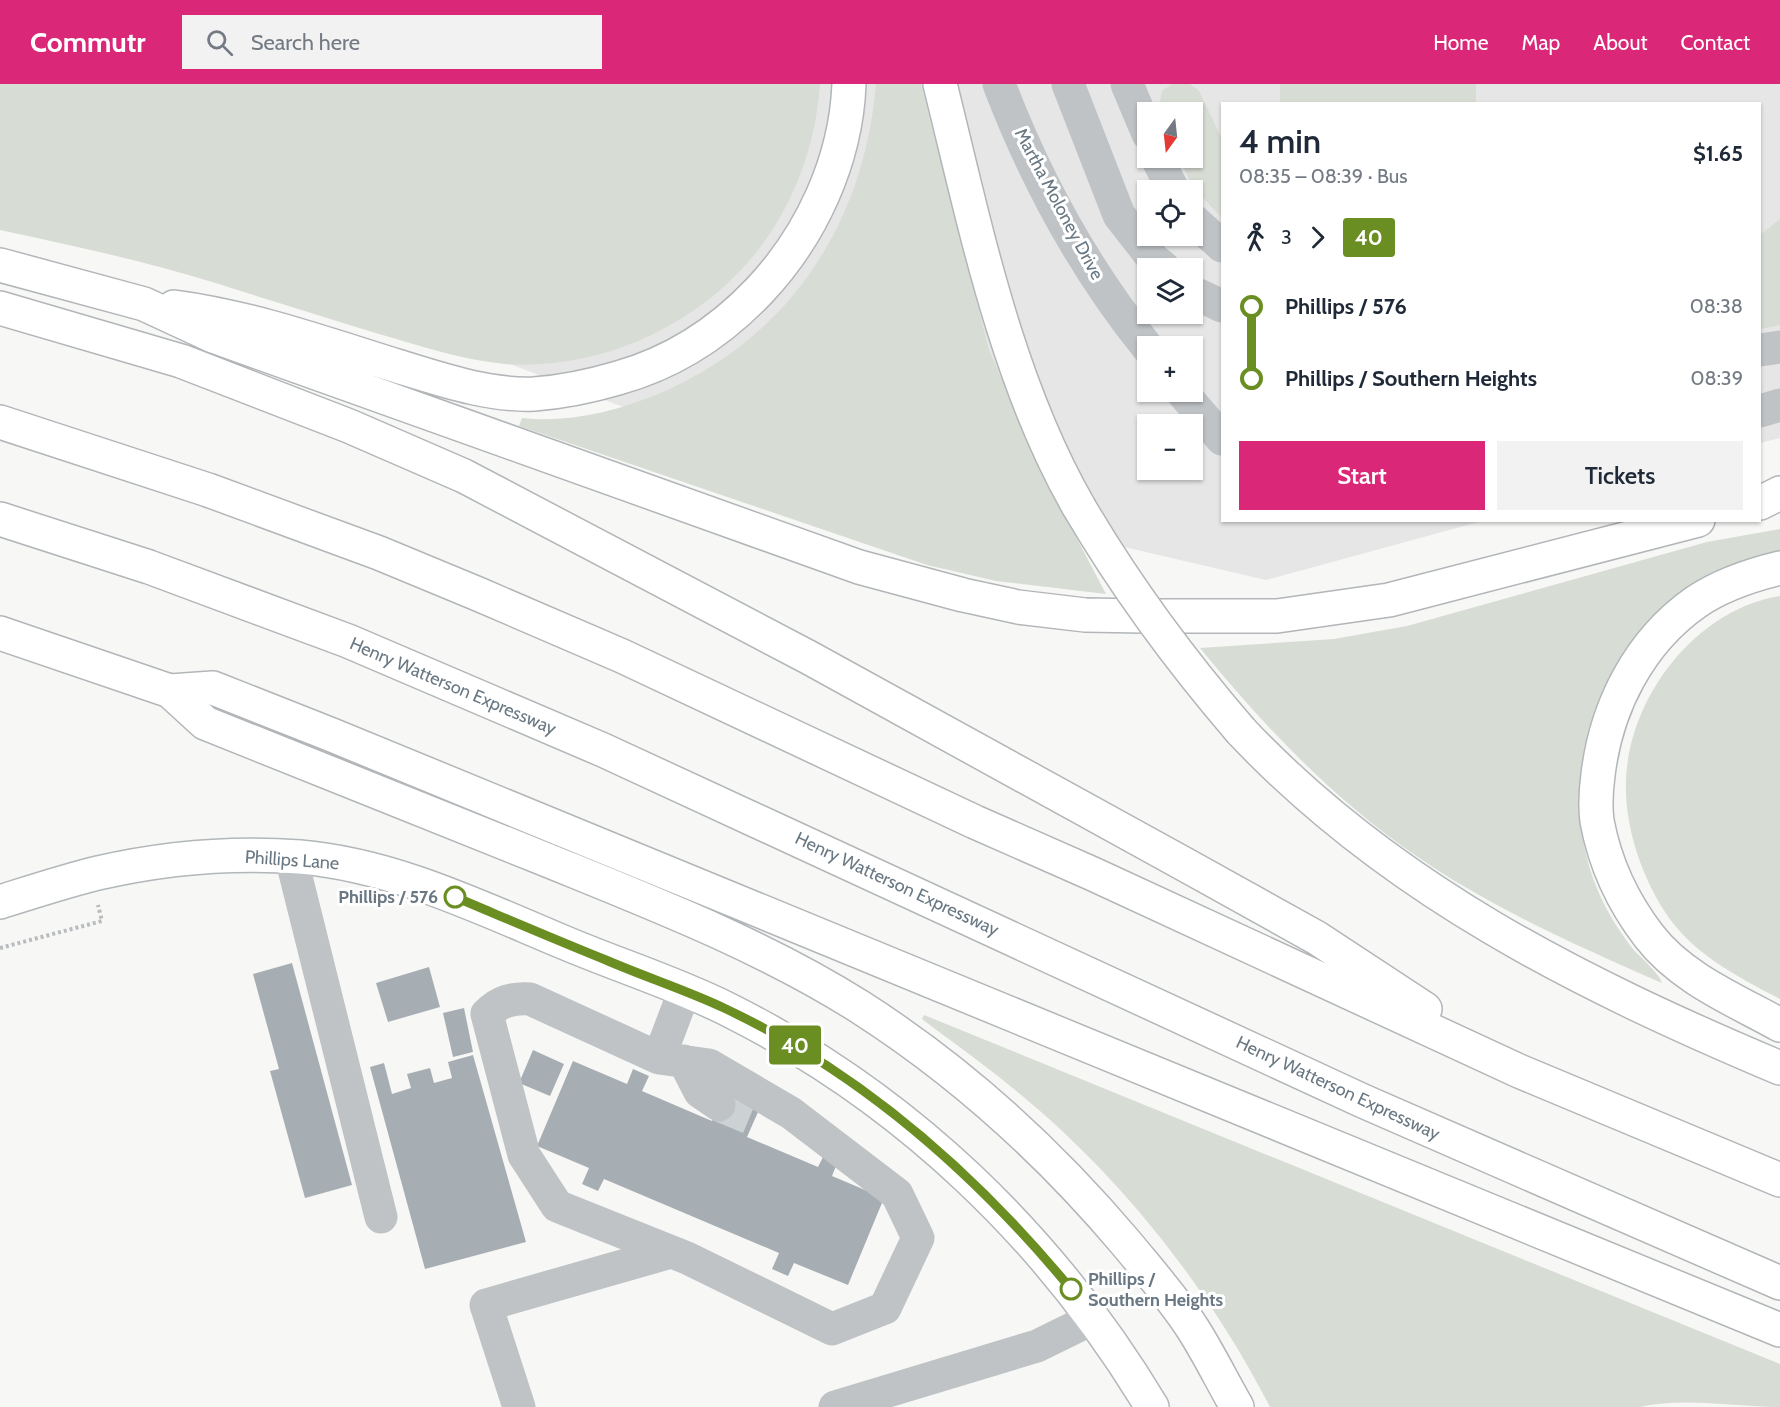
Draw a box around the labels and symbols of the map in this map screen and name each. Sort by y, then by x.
north arrow [1137,102,1203,168]
street label: Martha Moloney Drive [1010,124,1108,284]
street label: Henry Watterson Expressway [346,632,560,740]
street label: Henry Watterson Expressway [792,827,1002,941]
street label: Phillips Lane [244,846,340,874]
place label: Phillips / 576 [338,886,438,908]
marker: Phillips / 576 [444,886,466,908]
line badge: 40 [768,1026,822,1064]
street label: Henry Watterson Expressway [1233,1031,1443,1145]
place label: Phillips / Southern Heights [1088,1268,1223,1311]
marker: Phillips / Southern Heights [1060,1278,1082,1300]

